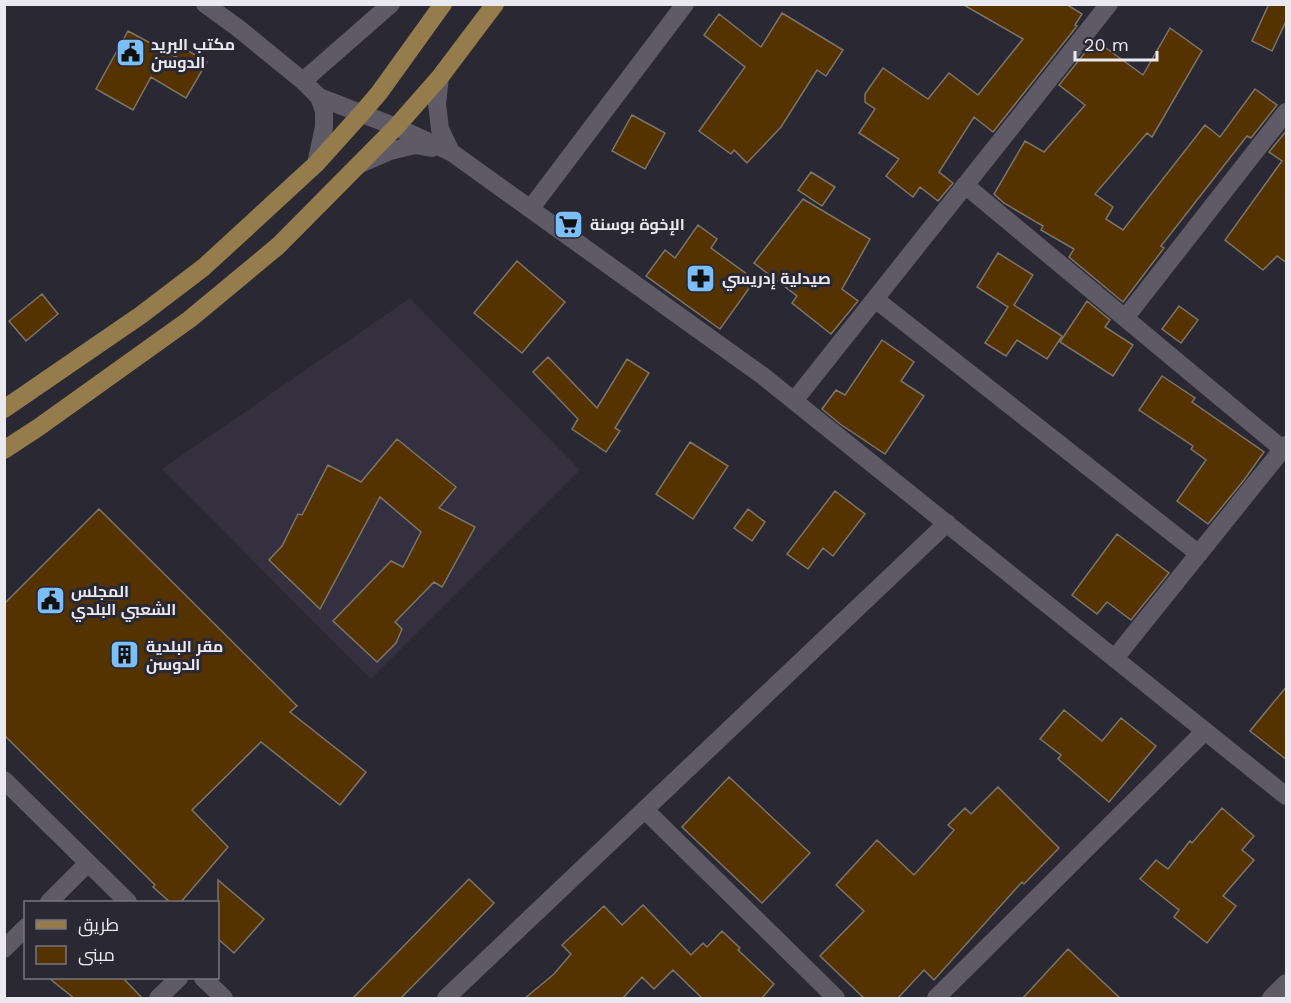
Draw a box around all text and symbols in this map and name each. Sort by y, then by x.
scale bar [1075,24,1158,62]
text: 20 m [1084,34,1129,55]
place label: مكتب البريد الدوسن [151,35,235,72]
public building icon: مكتب البريد الدوسن [114,37,146,69]
supermarket icon: الإخوة بوسنة [553,208,585,240]
place label: الإخوة بوسنة [590,215,685,236]
pharmacy icon: صيدلية إدريسي [685,262,717,294]
place label: صيدلية إدريسي [722,269,831,291]
place label: المجلس الشعبي البلدي [71,582,176,622]
public building icon: المجلس الشعبي البلدي [34,584,66,616]
place label: مقر البلدية الدوسن [146,637,223,674]
building icon: مقر البلدية الدوسن [109,639,141,671]
legend [24,901,219,979]
text: طريق [78,914,119,937]
text: مبنى [78,944,115,966]

